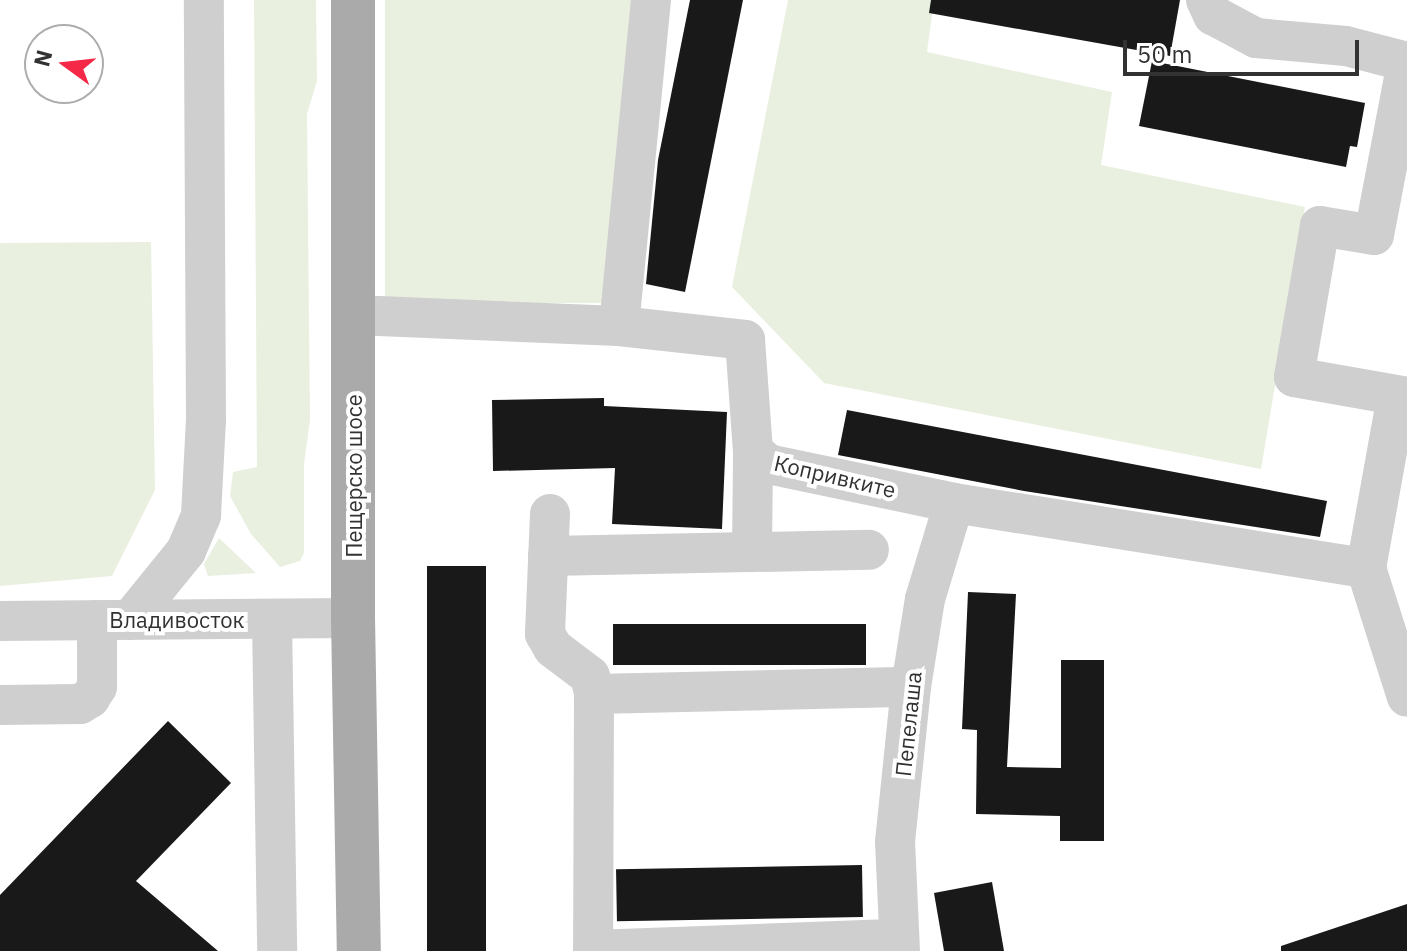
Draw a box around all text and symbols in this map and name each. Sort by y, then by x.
north arrow [24,24,104,104]
scale bar [1127,24,1363,74]
text: 50 m [1137,38,1192,70]
text: N [26,47,58,70]
street label: Пещерско шосе [341,394,367,558]
street label: Копривките [772,449,898,503]
street label: Владивосток [109,607,245,633]
street label: Пепелаша [889,670,927,778]

